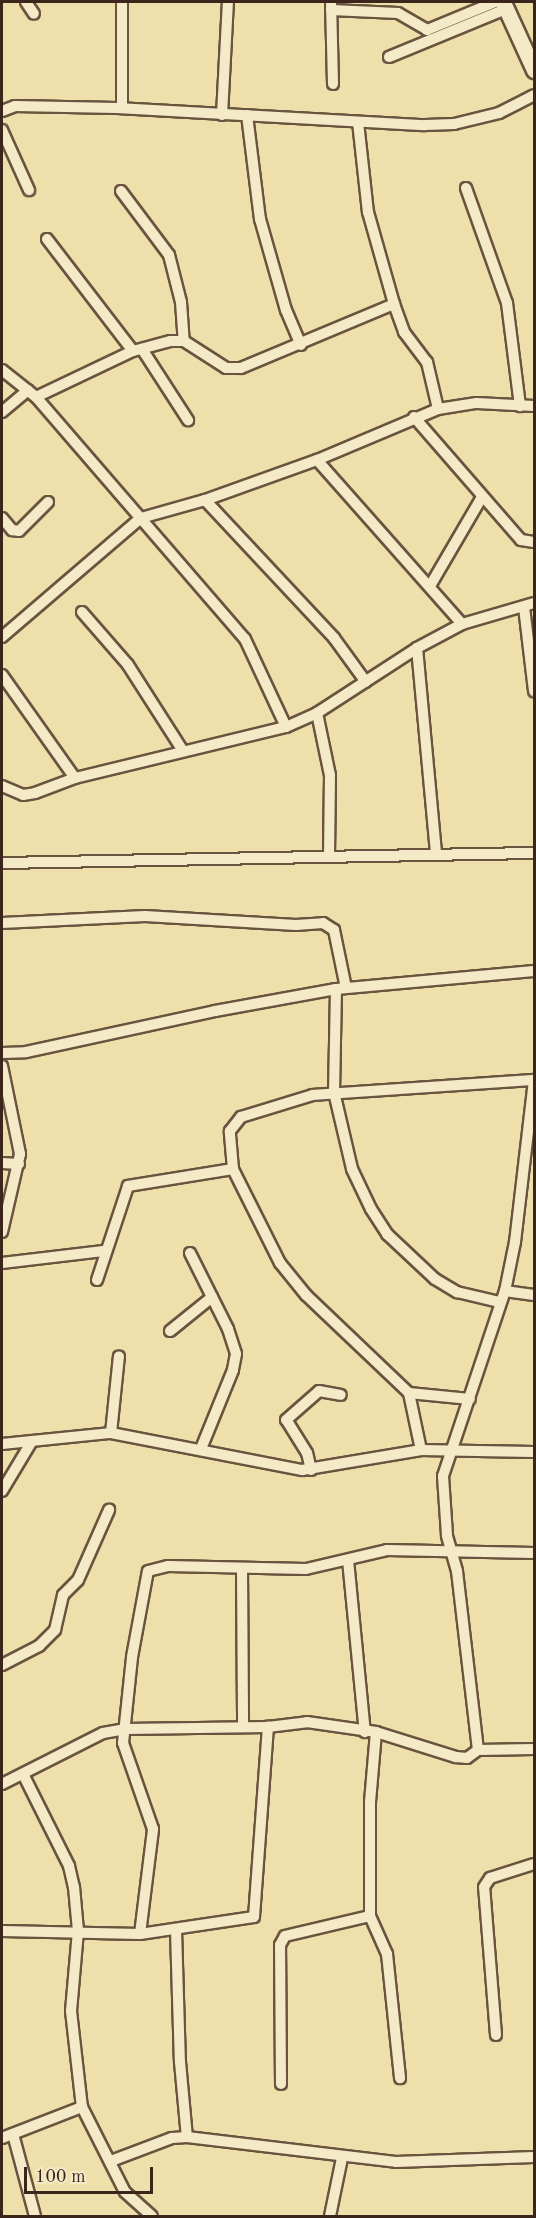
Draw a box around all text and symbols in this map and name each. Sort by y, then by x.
scale bar [27,2155,156,2193]
text: 100 m [35,2168,86,2186]

